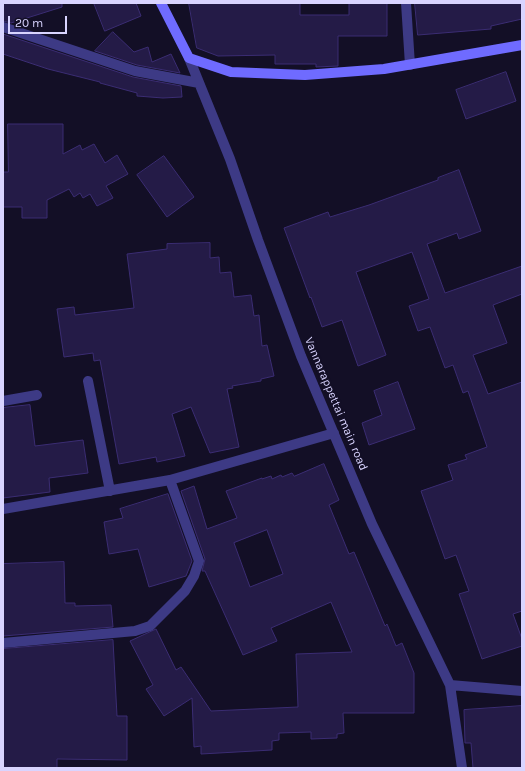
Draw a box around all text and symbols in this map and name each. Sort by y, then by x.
scale bar [10,8,69,34]
text: 20 m [15,16,43,30]
street label: Vannarappettai main road [301,335,371,473]

